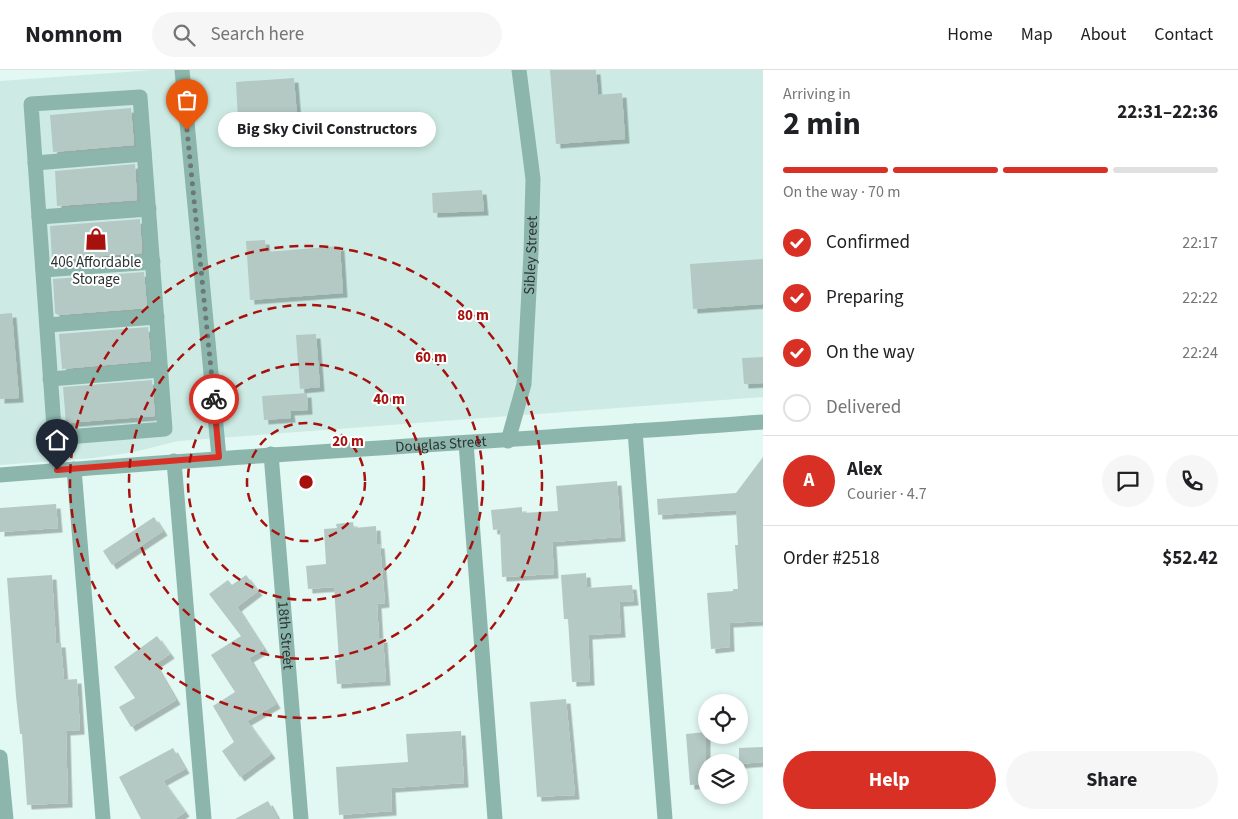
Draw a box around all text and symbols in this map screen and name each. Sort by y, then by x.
search box [152,12,502,57]
text: Nomnom [25,17,122,52]
icon: search [170,21,198,49]
text: Search here [210,21,304,48]
text: Home [947,22,993,47]
text: Map [1021,22,1053,47]
text: About [1081,22,1126,47]
text: Contact [1154,22,1213,47]
pin [166,79,208,130]
text: Arriving in [783,83,851,105]
icon: bag [173,86,201,114]
text: 22:31–22:36 [1117,99,1218,126]
text: 2 min [783,101,861,147]
callout: Big Sky Civil Constructors [217,112,434,148]
text: Big Sky Civil Constructors [237,118,417,140]
text: On the way · 70 m [783,181,900,203]
street label: Sibley Street [518,216,542,295]
shop icon: 406 Affordable Storage [83,226,109,252]
icon: check [783,229,811,257]
text: Confirmed [826,229,910,256]
text: 22:17 [1182,232,1218,254]
place label: 406 Affordable Storage [51,252,141,290]
icon: check [783,284,811,312]
text: Preparing [826,284,904,311]
text: 22:22 [1182,287,1218,309]
text: 80 m [457,305,489,326]
icon: check [783,339,811,367]
text: On the way [826,339,915,366]
text: 22:24 [1182,342,1218,364]
text: 60 m [415,347,447,368]
courier [189,374,239,424]
icon: bike [200,385,228,413]
text: 40 m [373,389,405,410]
text: Delivered [826,394,901,421]
pin [36,419,78,470]
icon: home [43,426,71,454]
street label: Douglas Street [395,430,487,457]
text: 20 m [332,431,364,452]
button: chat [1102,455,1154,507]
button: phone [1166,455,1218,507]
text: Alex [847,456,883,483]
text: A [804,467,814,494]
centre of rings [297,473,315,491]
text: Courier · 4.7 [847,483,927,505]
text: Order #2518 [783,545,880,572]
text: $52.42 [1162,545,1218,572]
street label: 18th Street [273,600,299,671]
map controls [698,694,748,804]
button: locate [698,694,748,744]
button: Help [783,751,996,809]
button: Share [1006,751,1218,809]
button: layers [698,754,748,804]

